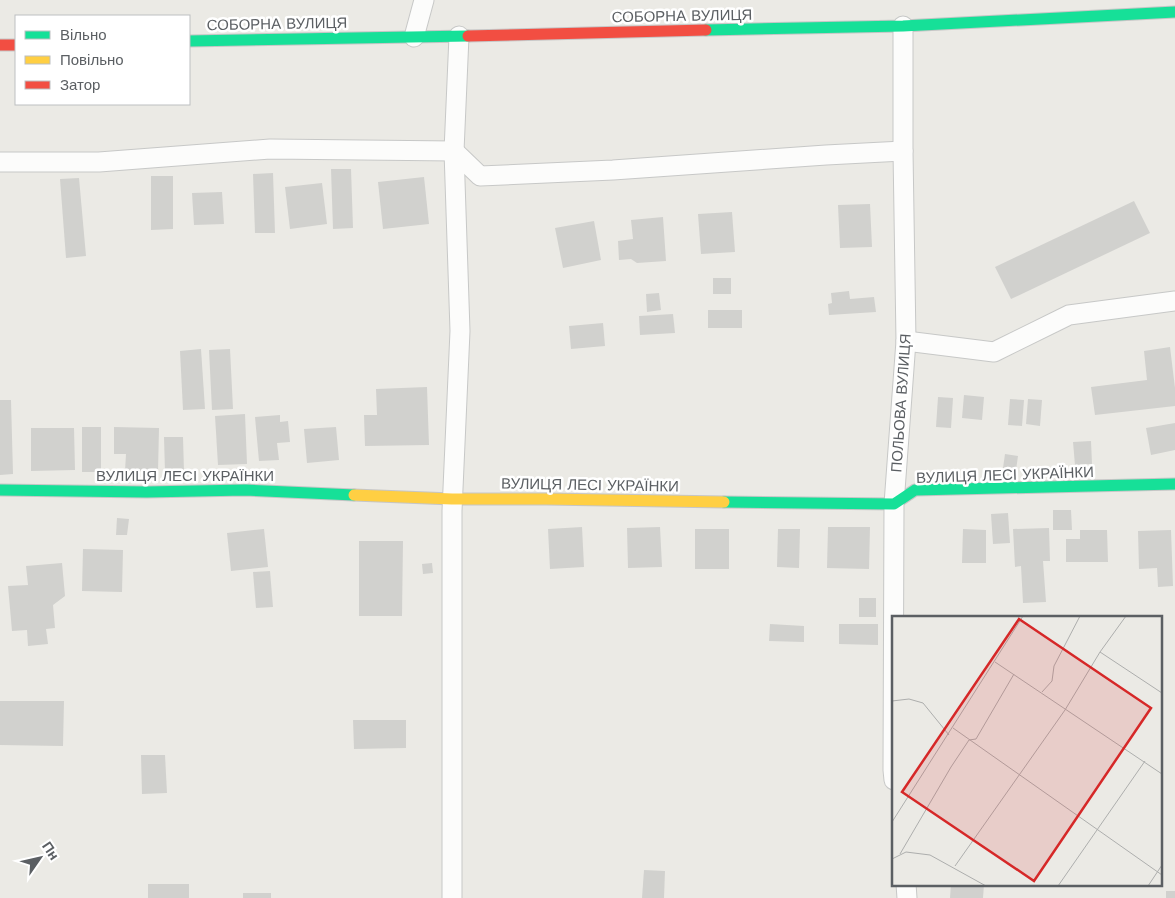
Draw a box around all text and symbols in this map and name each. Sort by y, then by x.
street label: СОБОРНА ВУЛИЦЯ [612,6,752,26]
street label: СОБОРНА ВУЛИЦЯ [207,14,347,34]
legend [15,15,190,105]
text: Вільно [60,26,107,44]
text: Повільно [60,51,124,69]
text: Затор [60,76,100,94]
street label: ПОЛЬОВА ВУЛИЦЯ [887,333,915,473]
street label: ВУЛИЦЯ ЛЕСІ УКРАЇНКИ [916,463,1094,487]
street label: ВУЛИЦЯ ЛЕСІ УКРАЇНКИ [96,467,274,485]
street label: ВУЛИЦЯ ЛЕСІ УКРАЇНКИ [501,474,679,496]
inset map [892,616,1162,886]
north arrow [15,833,65,883]
text: Пн [39,839,63,863]

